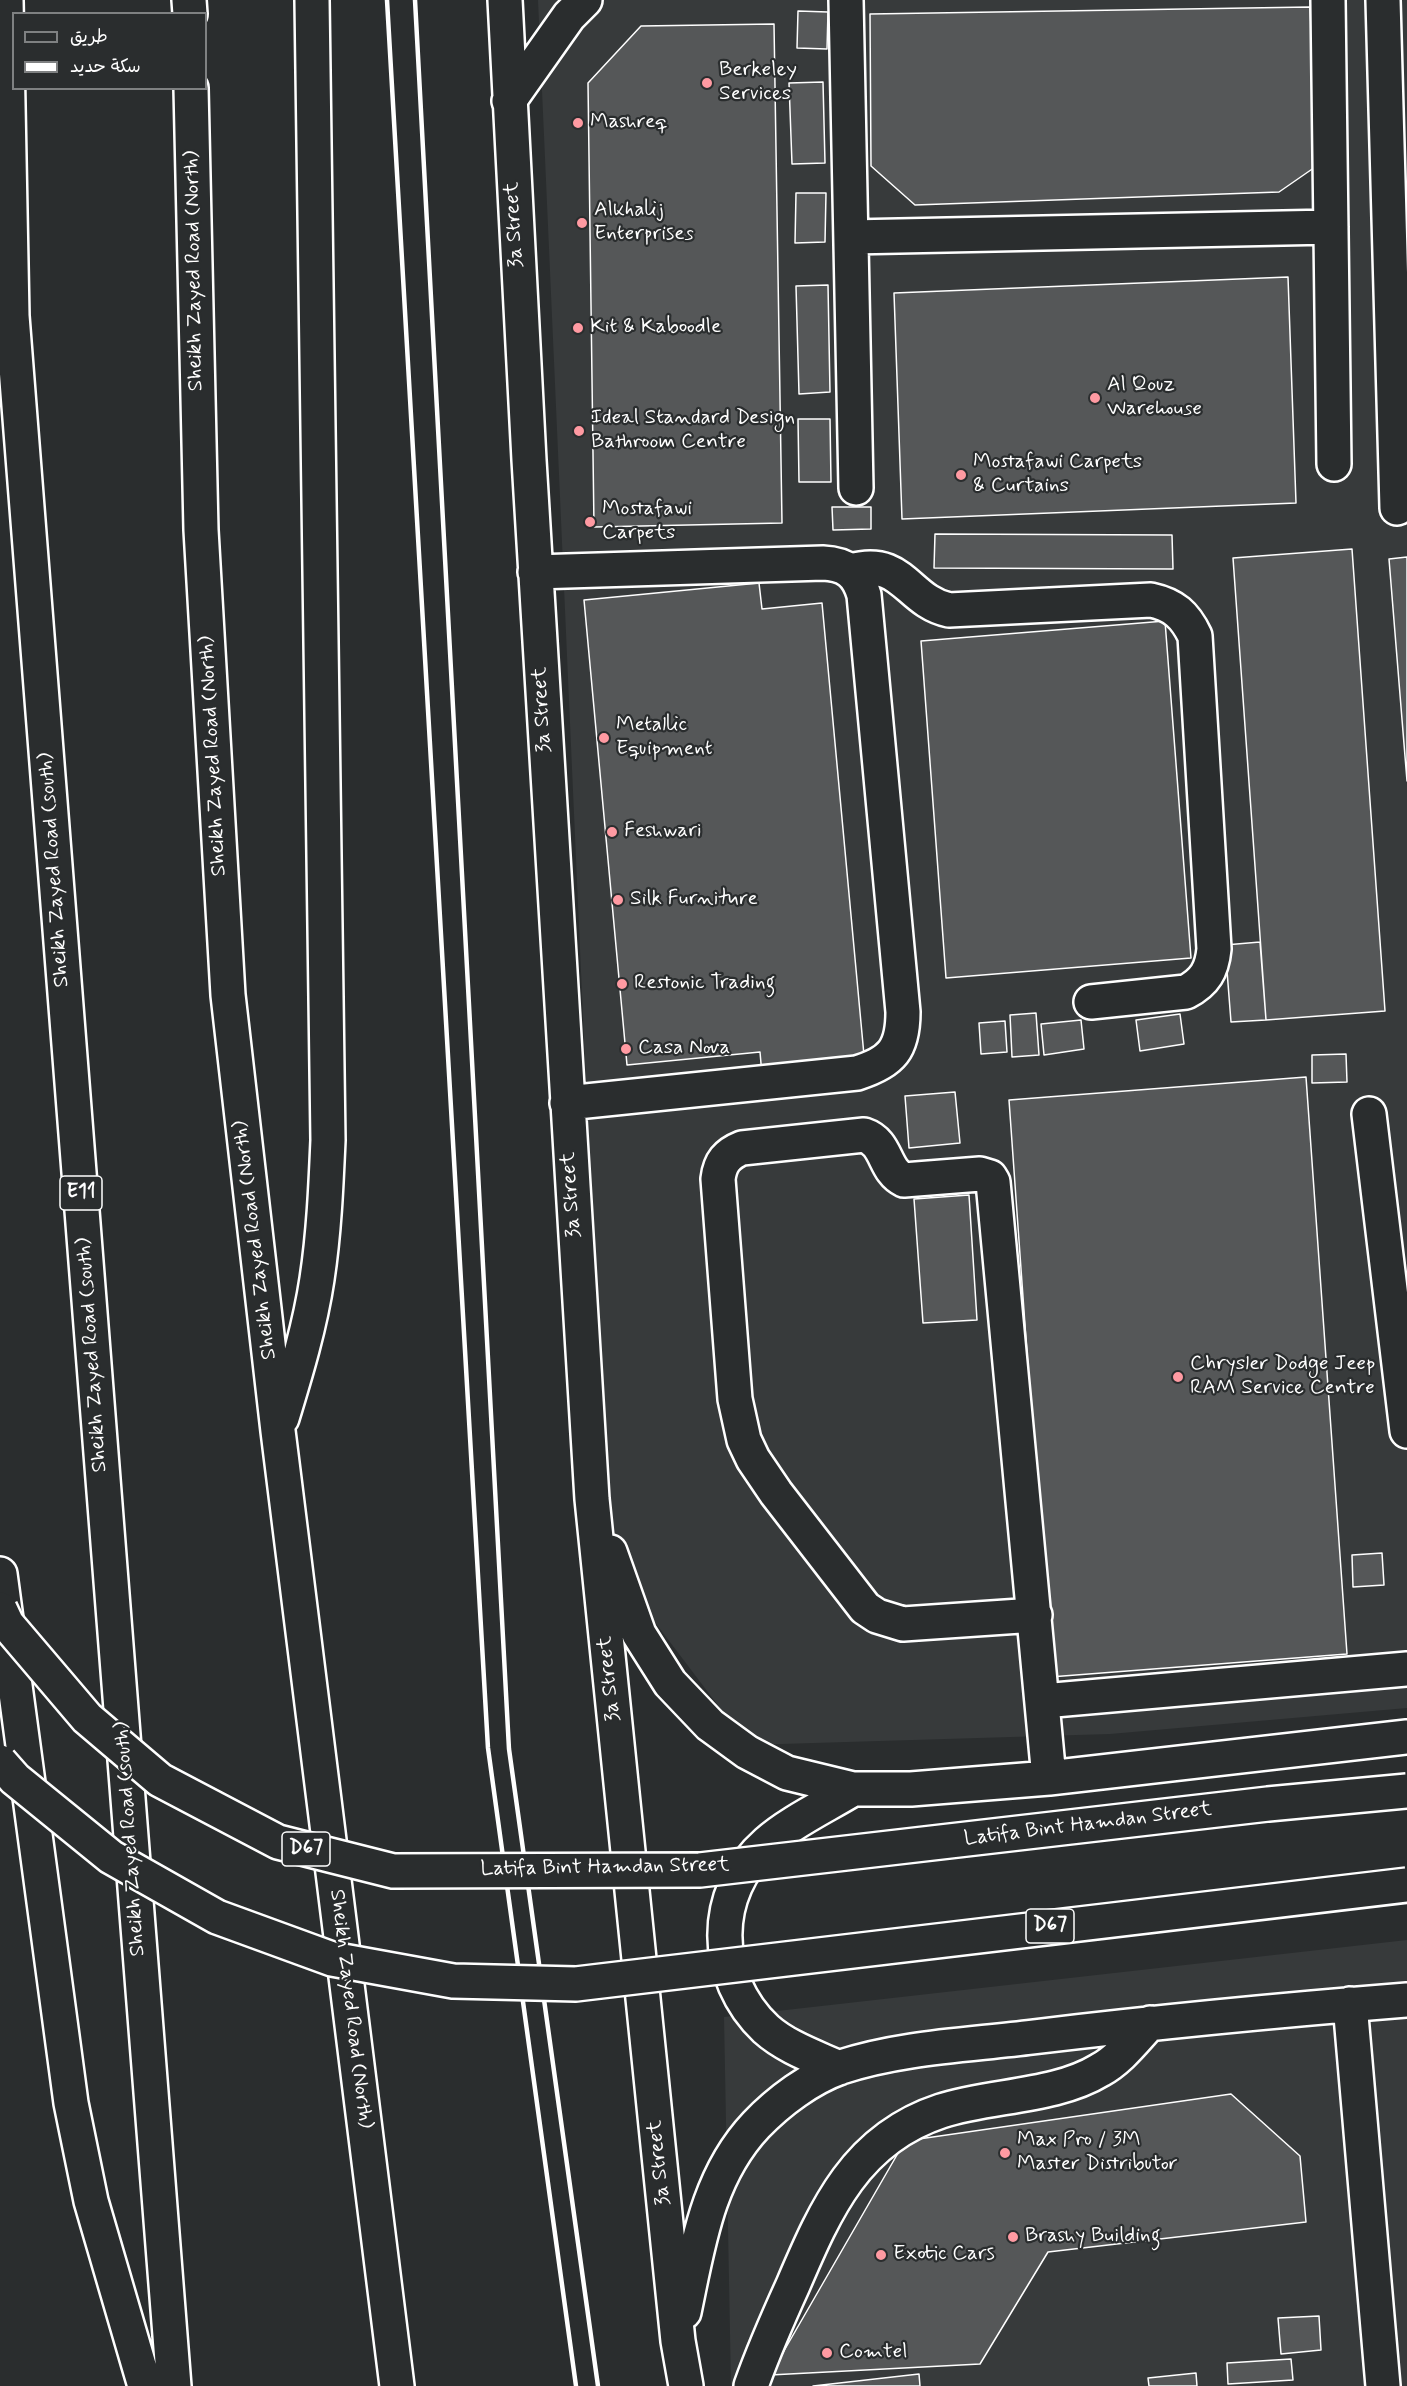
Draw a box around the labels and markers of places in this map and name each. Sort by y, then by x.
place label: Berkeley Services [719,58,797,108]
marker: Berkeley Services [700,76,714,90]
place label: Mashreq [590,110,667,136]
marker: Mashreq [571,116,585,130]
place label: Alkhalij Enterprises [594,198,694,248]
marker: Alkhalij Enterprises [575,216,589,230]
place label: Kit & Kaboodle [590,315,721,341]
marker: Kit & Kaboodle [571,321,585,335]
place label: Al Qouz Warehouse [1107,373,1202,423]
marker: Al Qouz Warehouse [1088,391,1102,405]
place label: Ideal Standard Design Bathroom Centre [591,406,795,456]
marker: Ideal Standard Design Bathroom Centre [572,424,586,438]
place label: Mostafawi Carpets & Curtains [973,450,1142,500]
marker: Mostafawi Carpets & Curtains [954,468,968,482]
place label: Mostafawi Carpets [602,497,692,547]
marker: Mostafawi Carpets [583,515,597,529]
place label: Metallic Equipment [616,713,713,763]
marker: Metallic Equipment [597,731,611,745]
place label: Feshwari [624,819,702,845]
marker: Feshwari [605,825,619,839]
place label: Silk Furniture [630,887,758,913]
marker: Silk Furniture [611,893,625,907]
place label: Restonic Trading [634,971,775,997]
marker: Restonic Trading [615,977,629,991]
place label: Casa Nova [638,1036,730,1062]
marker: Casa Nova [619,1042,633,1056]
place label: Chrysler Dodge Jeep RAM Service Centre [1190,1352,1375,1402]
marker: Chrysler Dodge Jeep RAM Service Centre [1171,1370,1185,1384]
place label: Max Pro / 3M Master Distributor [1017,2128,1178,2178]
marker: Max Pro / 3M Master Distributor [998,2146,1012,2160]
place label: Brashy Building [1025,2224,1161,2250]
marker: Brashy Building [1006,2230,1020,2244]
place label: Exotic Cars [893,2242,995,2268]
marker: Exotic Cars [874,2248,888,2262]
place label: Comtel [839,2340,908,2366]
marker: Comtel [820,2346,834,2360]

